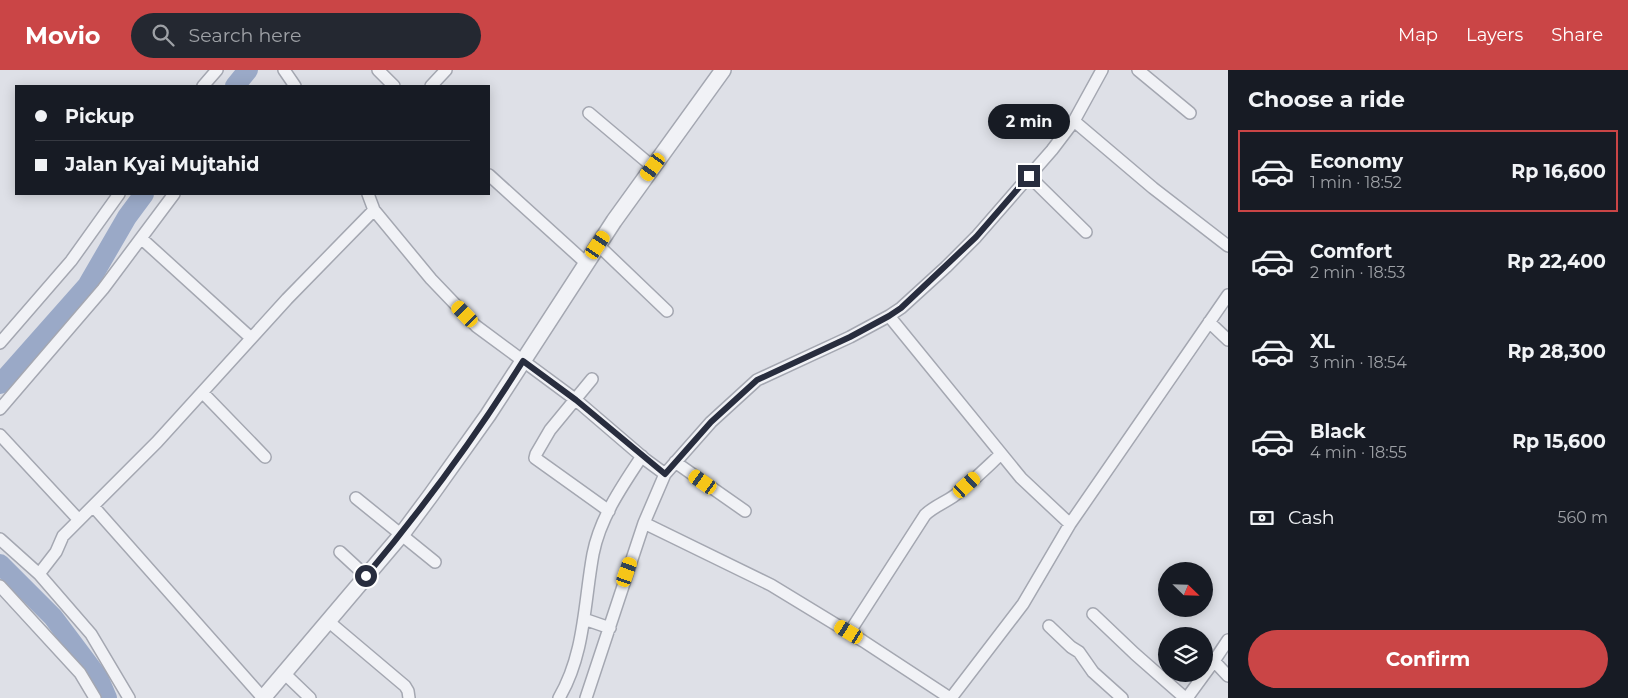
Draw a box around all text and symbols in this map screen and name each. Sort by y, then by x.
search box [131,13,481,58]
text: Movio [25,21,101,50]
icon: search [149,21,177,49]
text: Search here [189,24,302,47]
text: Map [1398,24,1438,46]
text: Layers [1466,24,1523,46]
text: Share [1551,24,1603,46]
text: Choose a ride [1248,86,1405,113]
callout: 2 min [988,104,1070,138]
text: Pickup [65,105,134,128]
text: 2 min [1006,112,1052,131]
icon: car [1250,149,1295,194]
car [638,150,667,184]
text: Economy [1310,150,1403,173]
text: Jalan Kyai Mujtahid [65,153,259,176]
text: Rp 16,600 [1511,160,1606,183]
route end [1018,165,1040,187]
text: 1 min · 18:52 [1310,173,1402,192]
car [583,228,612,262]
icon: car [1250,239,1295,284]
text: Comfort [1310,240,1392,263]
text: Rp 22,400 [1507,250,1606,273]
text: 2 min · 18:53 [1310,263,1405,282]
car [449,298,480,330]
icon: car [1250,329,1295,374]
text: XL [1310,330,1335,353]
text: Rp 28,300 [1507,340,1606,363]
text: 3 min · 18:54 [1310,353,1407,372]
icon: car [1250,419,1295,464]
text: Black [1310,420,1366,443]
text: Rp 15,600 [1512,430,1606,453]
text: 4 min · 18:55 [1310,443,1407,462]
car [686,467,719,497]
car [950,469,983,501]
icon: cash [1248,504,1276,532]
text: Cash [1288,506,1335,529]
text: 560 m [1557,508,1608,527]
car [615,555,638,589]
north arrow [1158,562,1212,618]
map controls [1158,562,1213,682]
route start [355,565,377,587]
car [832,618,865,646]
button: layers [1158,627,1213,682]
button: Confirm [1248,630,1608,688]

